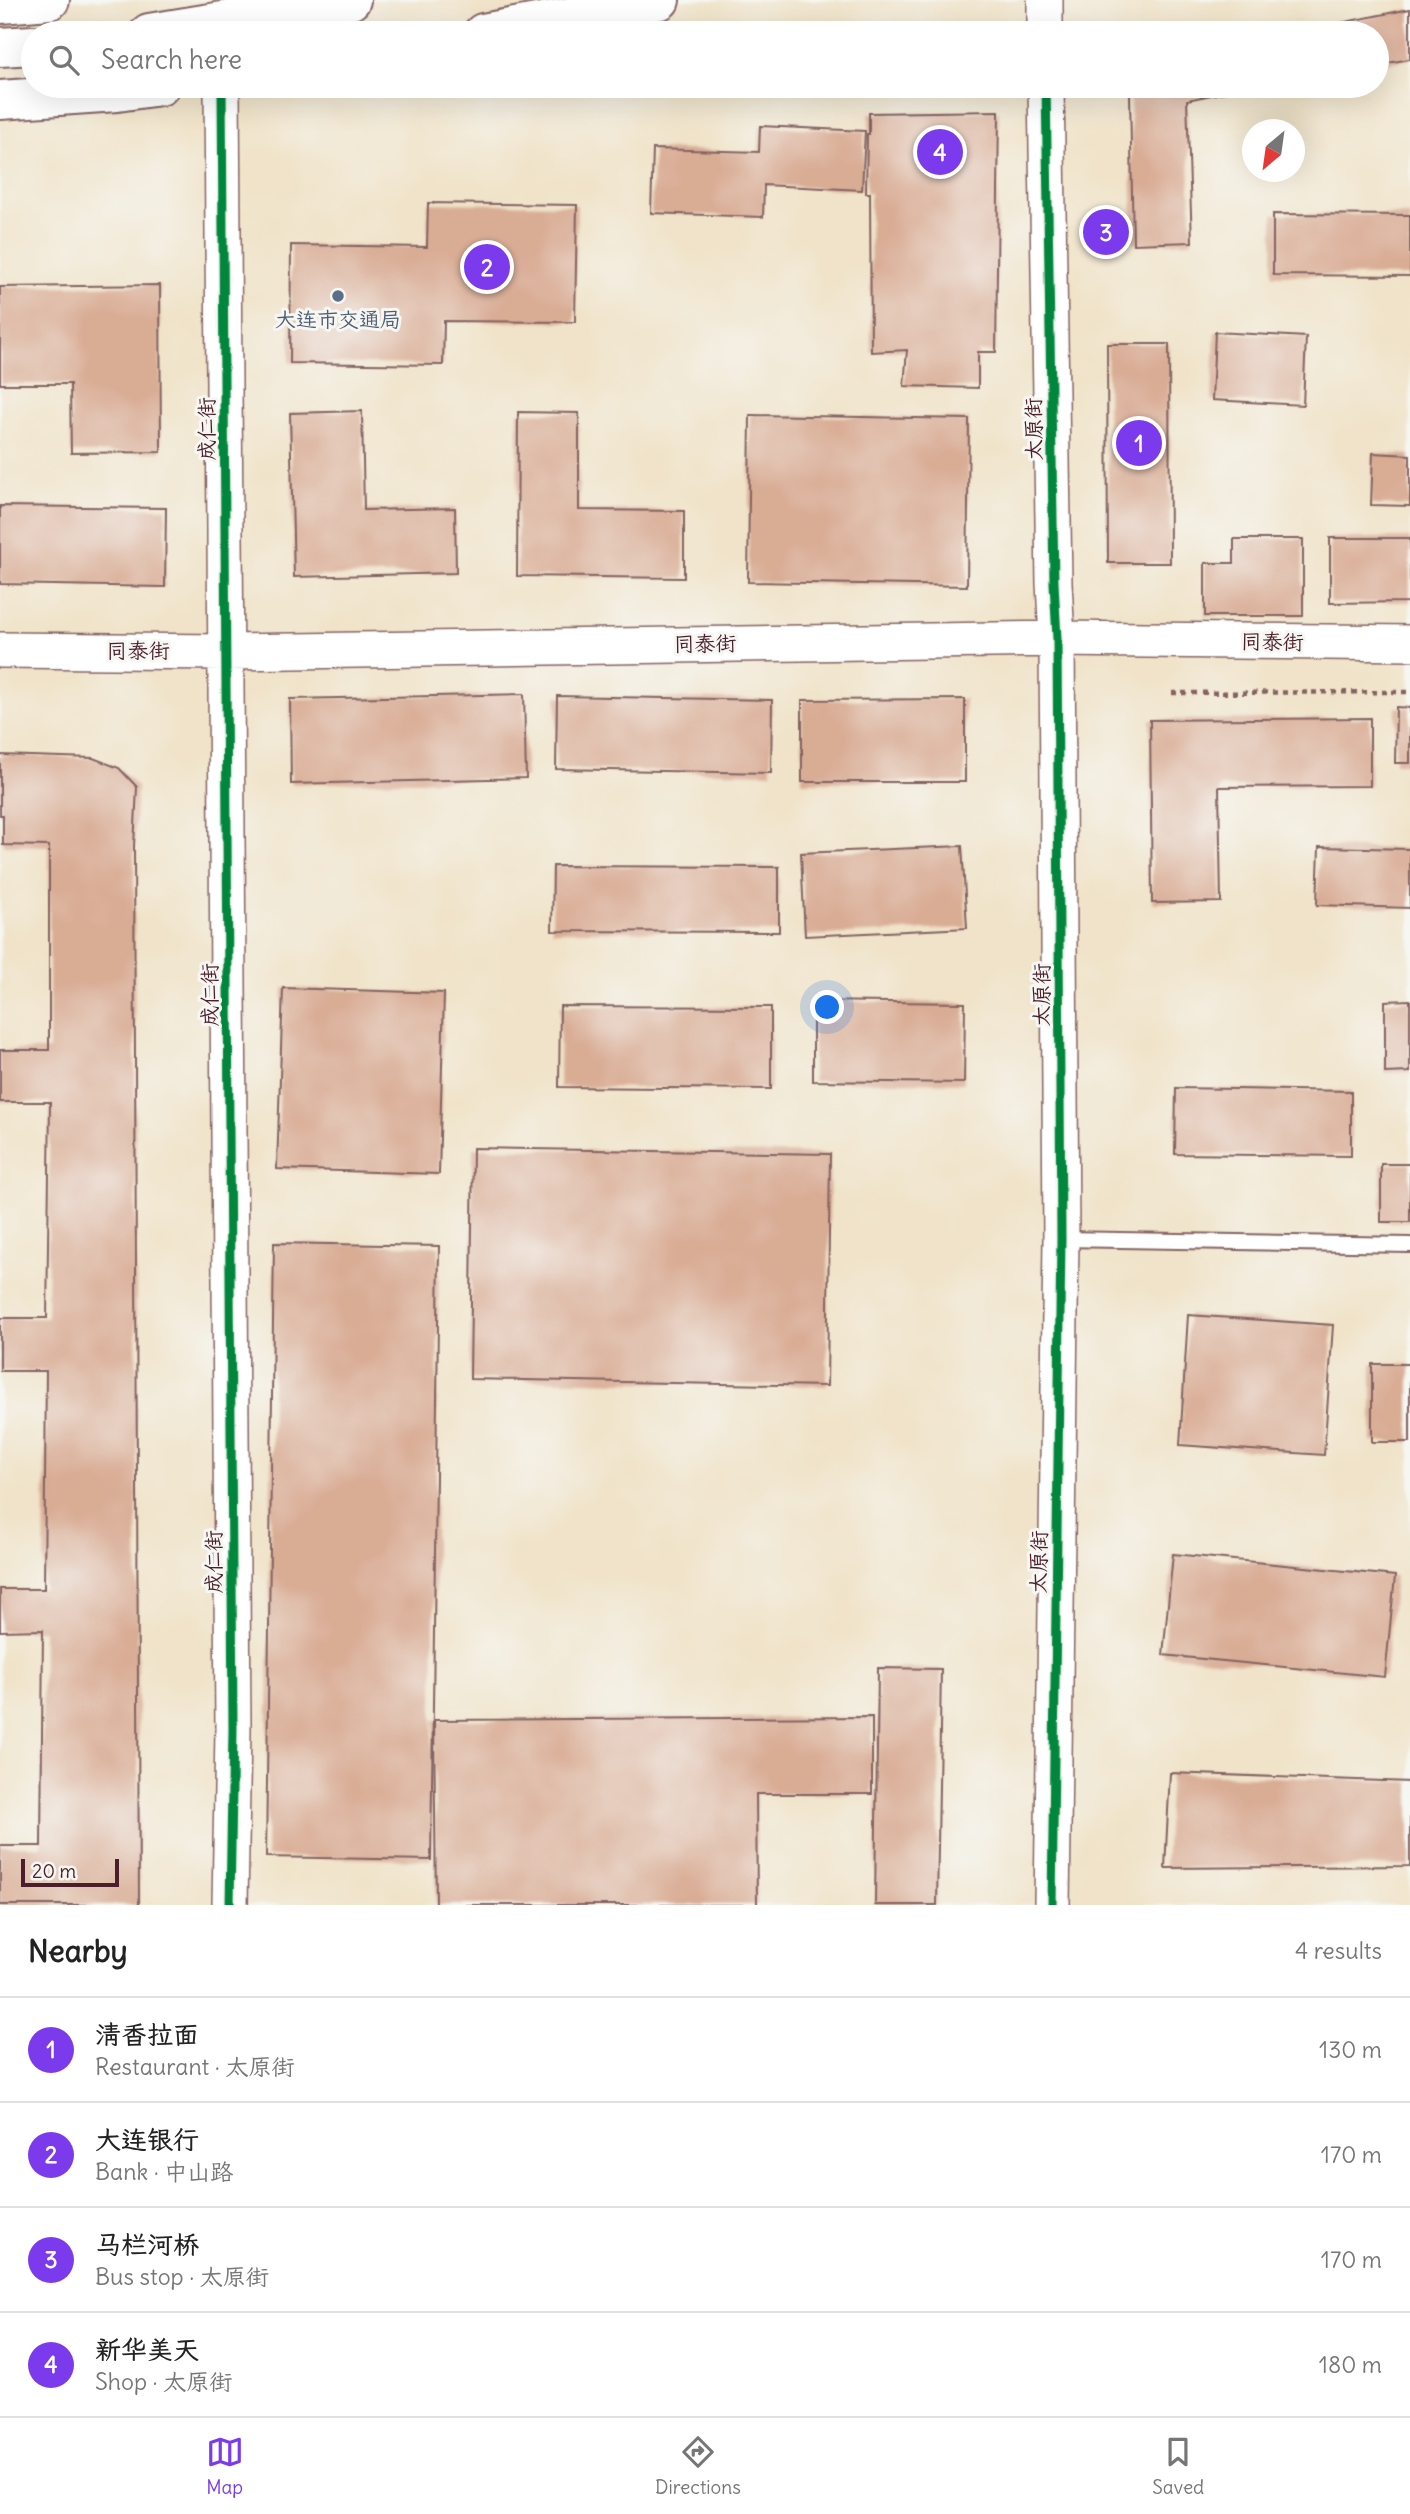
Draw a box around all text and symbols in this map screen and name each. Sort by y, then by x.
search box [21,21,1389,98]
icon: search [45,41,83,79]
text: Search here [101,43,242,76]
north arrow [1242,119,1305,182]
pin: 4 [917,126,963,178]
pin: 3 [1083,206,1129,258]
pin: 2 [464,241,510,293]
marker: 大连市交通局 [330,288,346,304]
place label: 大连市交通局 [275,306,401,333]
street label: 太原街 [1019,397,1048,461]
street label: 成仁街 [193,398,220,461]
pin: 1 [1116,417,1162,469]
street label: 同泰街 [1240,627,1304,656]
street label: 同泰街 [673,629,737,658]
street label: 同泰街 [107,637,170,664]
street label: 成仁街 [196,964,223,1027]
street label: 太原街 [1028,964,1055,1027]
your location [810,990,844,1024]
street label: 太原街 [1024,1530,1053,1594]
street label: 成仁街 [200,1531,227,1594]
scale bar [21,1856,119,1888]
text: 20 m [32,1859,76,1883]
text: Nearby [28,1932,128,1970]
text: 4 results [1295,1936,1382,1965]
text: 清香拉面 [95,2018,199,2051]
text: 1 [46,2035,56,2064]
text: 130 m [1319,2035,1382,2064]
text: Restaurant · 太原街 [95,2052,294,2081]
text: 大连银行 [95,2123,199,2156]
text: 2 [45,2140,57,2169]
text: 170 m [1321,2140,1382,2169]
text: Bank · 中山路 [95,2157,233,2186]
text: 马栏河桥 [95,2228,199,2261]
text: 3 [44,2245,58,2274]
text: 170 m [1321,2245,1382,2274]
text: Bus stop · 太原街 [95,2262,269,2291]
text: 新华美天 [95,2333,199,2366]
text: 4 [44,2350,58,2379]
text: 180 m [1319,2350,1382,2379]
text: Shop · 太原街 [95,2367,232,2396]
tab: Map [206,2433,244,2499]
tab: Directions [655,2433,741,2499]
tab: Saved [1152,2433,1204,2499]

